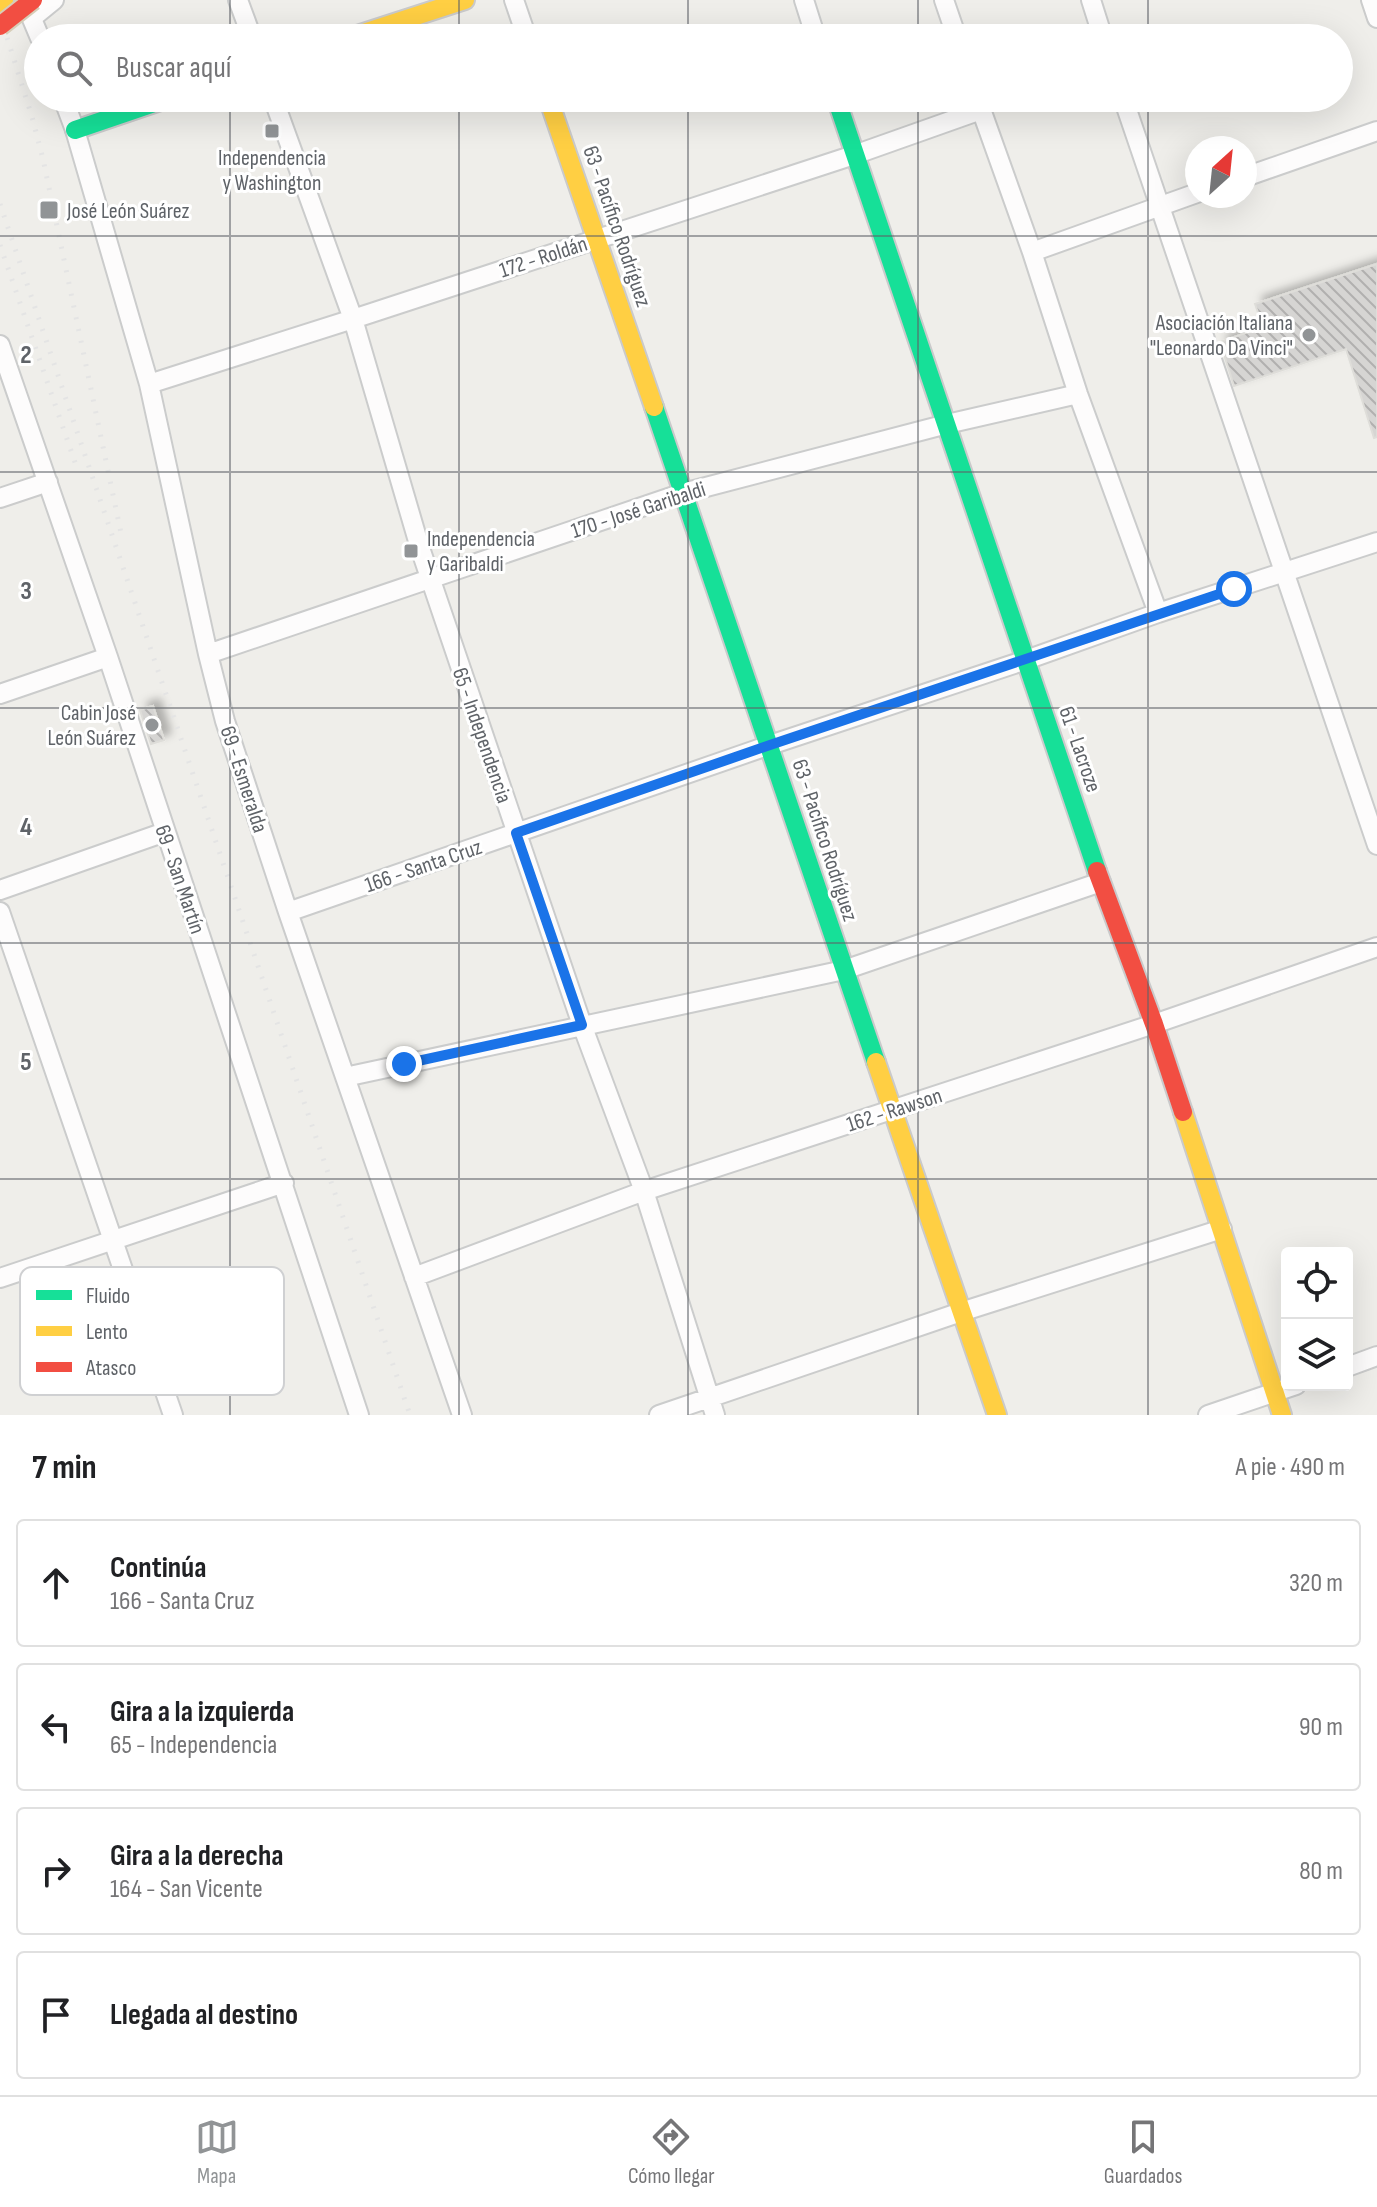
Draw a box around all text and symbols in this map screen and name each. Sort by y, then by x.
search box [24,24,1353,112]
icon: search [52,46,96,90]
text: Buscar aquí [116,50,231,86]
marker: Independencia y Washington [263,122,281,140]
north arrow [1185,136,1257,208]
street label: 63 - Pacífico Rodríguez [576,142,657,311]
place label: Independencia y Washington [218,145,326,197]
place label: José León Suárez [66,198,190,225]
marker: José León Suárez [38,199,60,221]
street label: 172 - Roldán [496,231,591,284]
place label: Asociación Italiana "Leonardo Da Vinci" [1150,310,1293,362]
marker: Asociación Italiana "Leonardo Da Vinci" [1300,326,1318,344]
text: 2 [20,340,32,371]
street label: 170 - José Garibaldi [568,476,709,545]
place label: Independencia y Garibaldi [427,526,535,578]
marker: Independencia y Garibaldi [402,542,420,560]
route start [1216,571,1252,607]
text: 3 [20,576,32,607]
street label: 65 - Independencia [446,664,517,807]
place label: Cabin José León Suárez [47,700,136,752]
street label: 61 - Lacroze [1052,703,1107,796]
marker: Cabin José León Suárez [143,716,161,734]
street label: 69 - Esmeralda [214,723,273,836]
street label: 63 - Pacífico Rodríguez [786,756,863,925]
text: 4 [20,812,32,843]
street label: 69 - San Martín [148,821,211,938]
street label: 166 - Santa Cruz [361,834,486,899]
route end [386,1046,422,1082]
text: 5 [20,1047,32,1078]
street label: 162 - Rawson [843,1082,946,1139]
map controls [1281,1247,1353,1391]
button: locate [1281,1247,1353,1319]
legend [20,1267,284,1395]
text: Fluido [86,1283,130,1310]
text: Lento [86,1319,128,1346]
button: layers [1281,1319,1353,1391]
text: Atasco [85,1355,136,1382]
text: 7 min [32,1447,97,1488]
text: A pie · 490 m [1235,1452,1345,1483]
text: Continúa [110,1550,206,1586]
icon: ahead [34,1561,78,1605]
text: 320 m [1289,1568,1343,1599]
text: 166 - Santa Cruz [110,1586,254,1617]
text: Gira a la izquierda [110,1694,294,1730]
icon: left [34,1705,78,1749]
text: 90 m [1299,1712,1343,1743]
text: 65 - Independencia [110,1730,277,1761]
text: Gira a la derecha [110,1838,284,1874]
icon: right [34,1849,78,1893]
text: 80 m [1299,1856,1343,1887]
text: 164 - San Vicente [110,1874,263,1905]
icon: arrive [34,1993,78,2037]
text: Llegada al destino [110,1997,298,2033]
tab: Mapa [195,2115,239,2190]
tab: Cómo llegar [628,2115,715,2190]
tab: Guardados [1104,2115,1182,2190]

